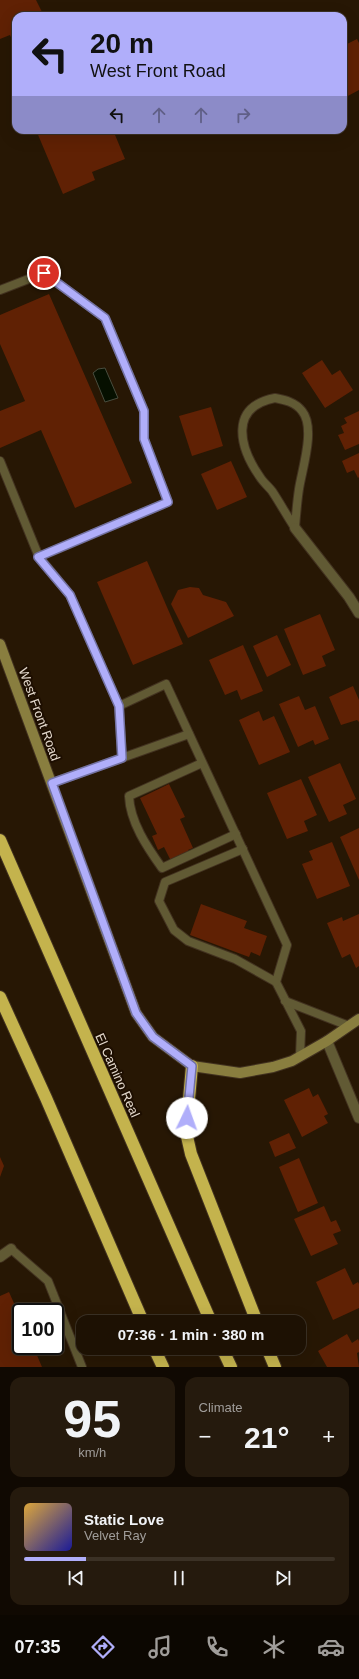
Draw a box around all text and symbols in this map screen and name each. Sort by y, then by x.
icon: left [24,28,76,80]
text: 20 m [90,28,154,59]
text: West Front Road [90,61,226,81]
icon: left [106,104,128,126]
icon: ahead [148,104,170,126]
icon: ahead [190,104,212,126]
icon: right [232,104,254,126]
pin [27,256,61,290]
icon: arrive [33,262,55,284]
street label: West Front Road [16,666,63,763]
street label: El Camino Real [92,1031,143,1120]
position arrow [166,1097,208,1139]
speed limit sign: 100 [12,1303,64,1355]
text: 07:36 · 1 min · 380 m [118,1326,264,1343]
text: 95 [63,1390,121,1448]
text: Climate [199,1400,243,1415]
text: 21° [244,1421,289,1454]
text: − [199,1424,211,1449]
text: + [322,1424,335,1449]
text: km/h [78,1445,106,1460]
text: Static Love [84,1511,164,1528]
text: Velvet Ray [84,1528,146,1543]
icon: previous [65,1567,87,1589]
icon: pause [168,1567,190,1589]
icon: next [272,1567,294,1589]
icon: directions [89,1633,117,1661]
icon: music [146,1633,174,1661]
icon: phone [203,1633,231,1661]
icon: climate [260,1633,288,1661]
icon: car [317,1633,345,1661]
text: 07:35 [14,1637,60,1657]

